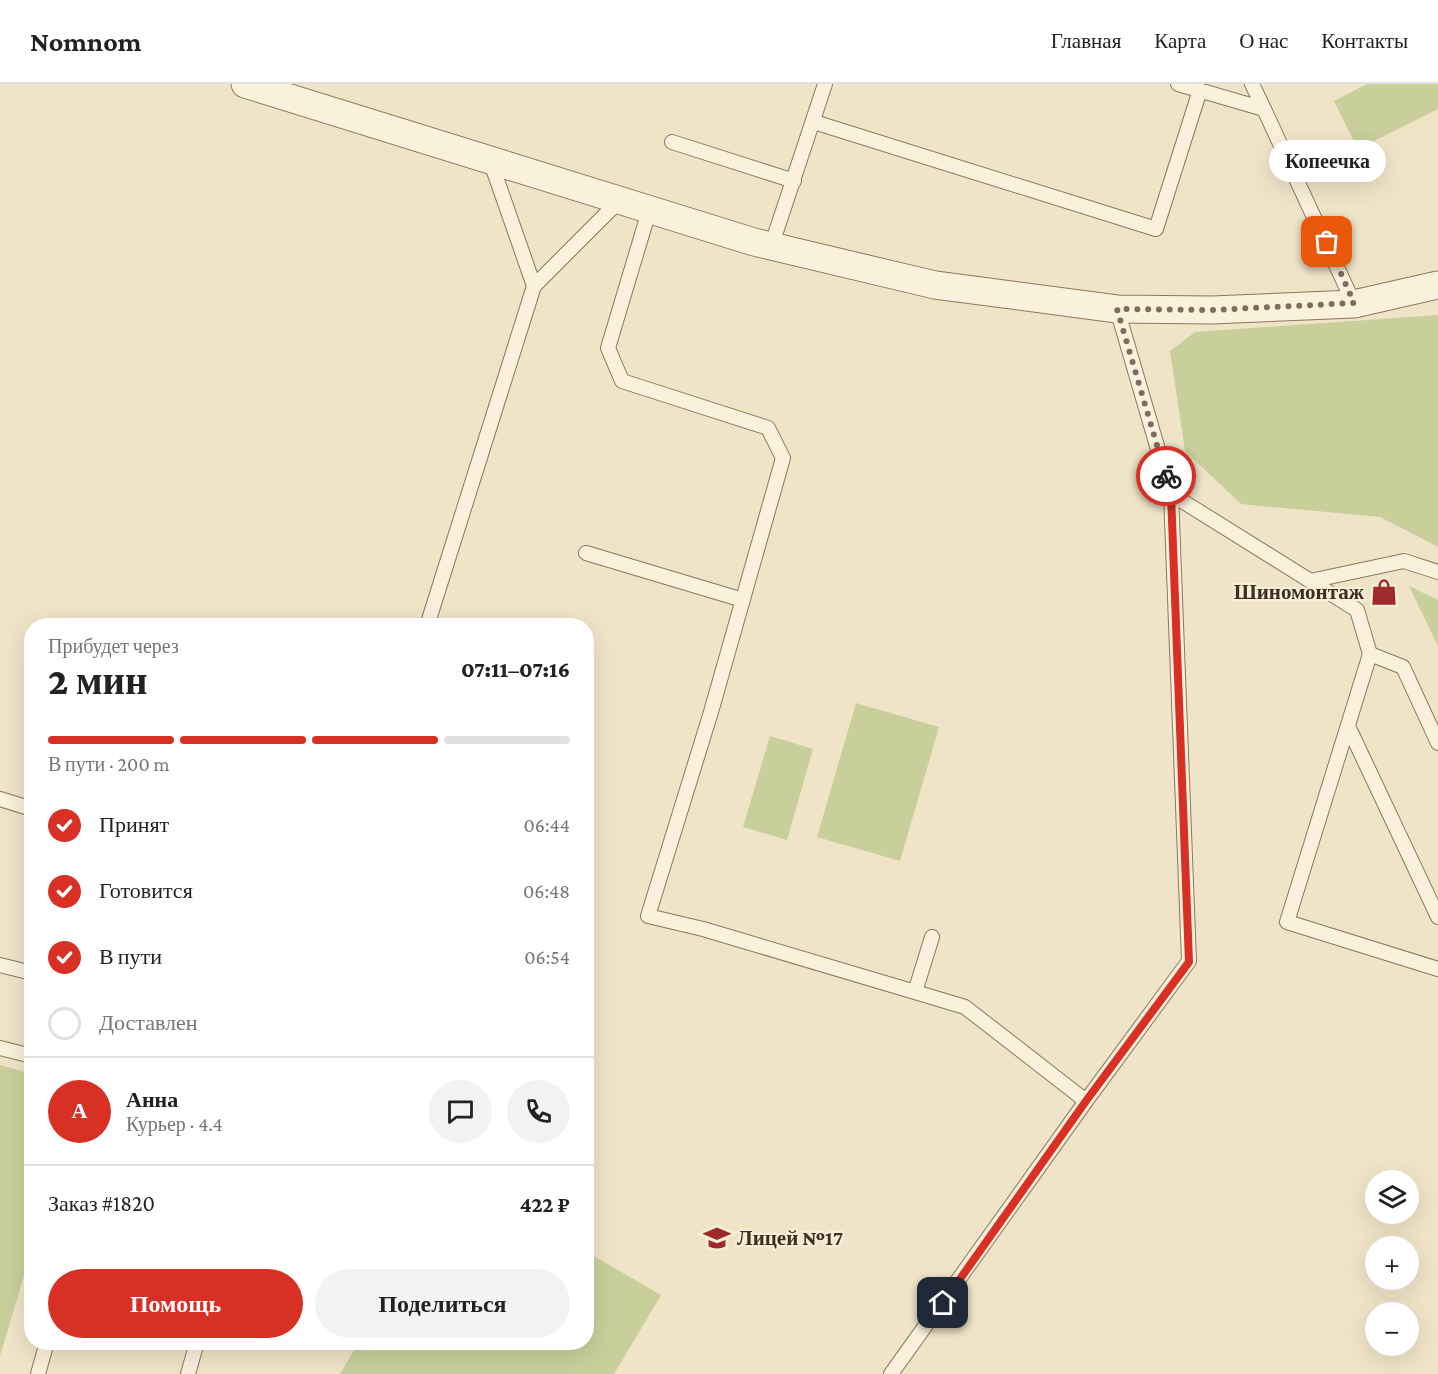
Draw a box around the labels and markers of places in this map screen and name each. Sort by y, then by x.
callout: Копеечка [1268,140,1386,182]
pin [1301,216,1352,267]
shop icon: Шиномонтаж [1369,577,1399,607]
place label: Шиномонтаж [1234,580,1365,604]
school or university icon: Лицей №17 [702,1223,732,1253]
place label: Лицей №17 [737,1226,843,1250]
pin [917,1277,968,1328]

